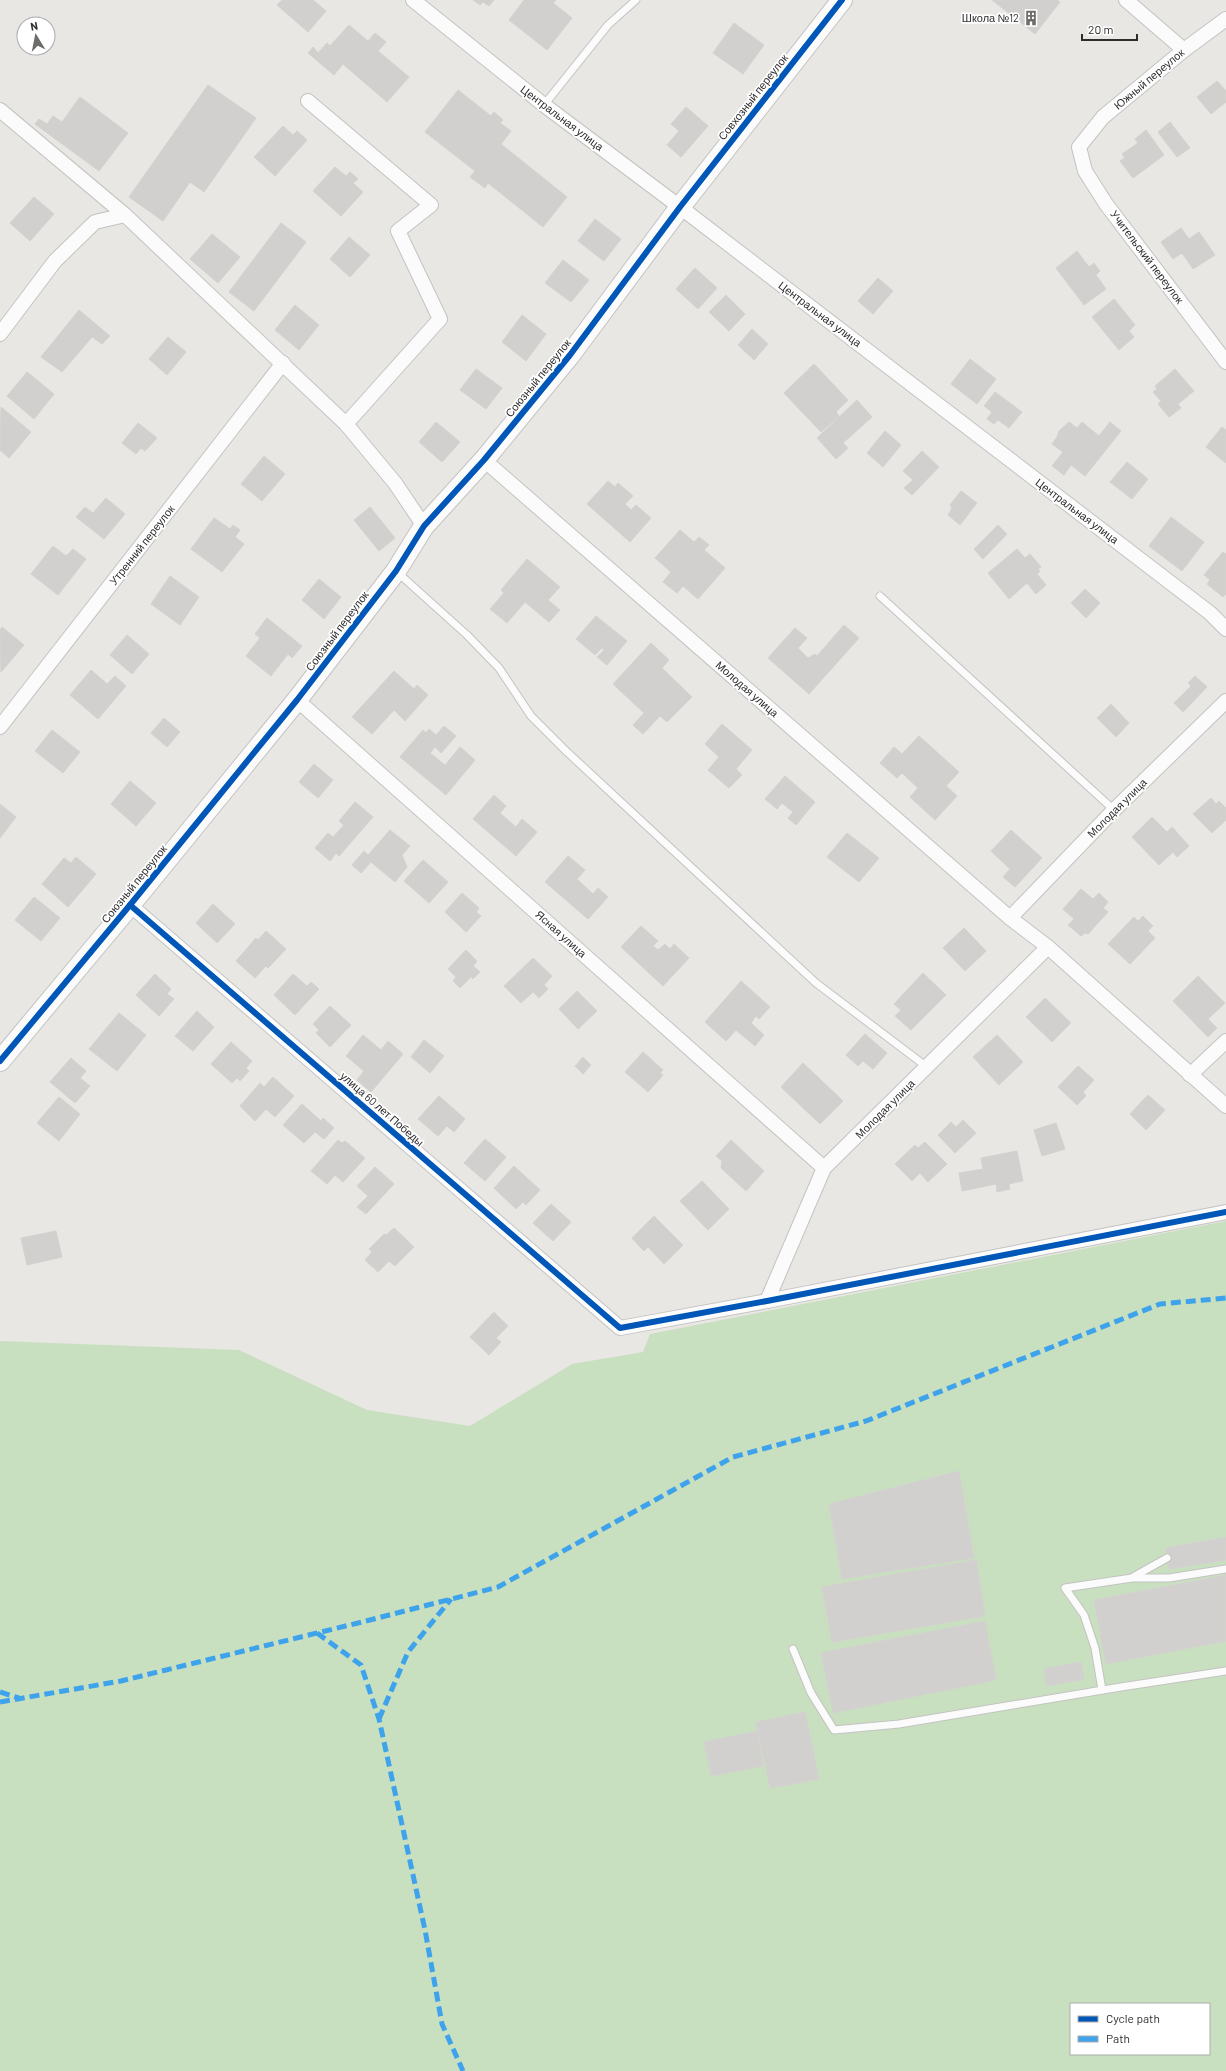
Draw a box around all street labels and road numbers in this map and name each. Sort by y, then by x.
street label: Южный переулок [1111,45,1187,112]
street label: Совхозный переулок [715,51,790,142]
street label: Центральная улица [518,82,607,154]
street label: Учительский переулок [1108,208,1187,306]
street label: Центральная улица [776,278,865,350]
street label: Союзный переулок [502,336,573,419]
street label: Центральная улица [1033,475,1122,547]
street label: Утренний переулок [106,502,177,587]
street label: Союзный переулок [302,588,371,673]
street label: Молодая улица [713,658,782,720]
street label: Молодая улица [1084,775,1150,840]
street label: Союзный переулок [98,842,169,925]
street label: Ясная улица [533,907,590,960]
street label: улица 60 лет Победы [338,1069,427,1148]
street label: Молодая улица [852,1076,918,1141]

